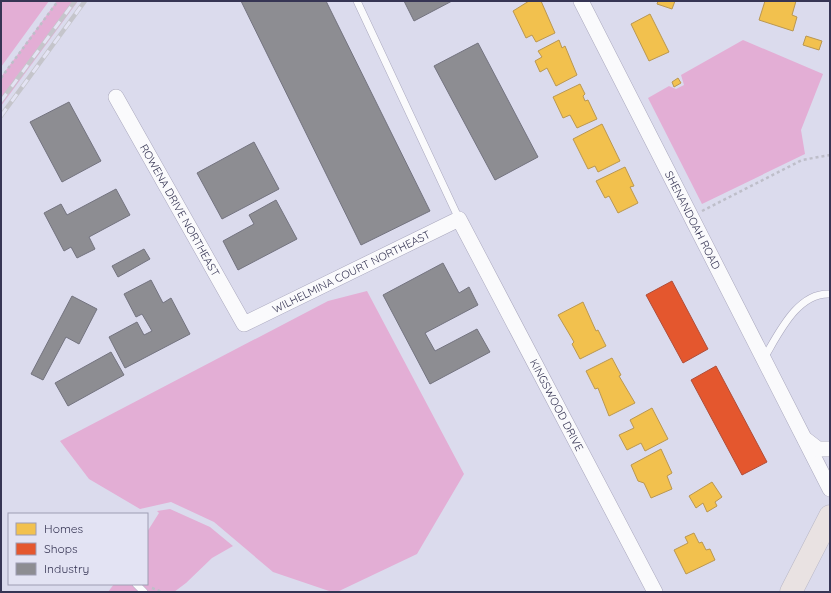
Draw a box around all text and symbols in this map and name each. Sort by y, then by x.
street label: ROWENA DRIVE NORTHEAST [137,142,223,279]
street label: SHENANDOAH ROAD [662,169,724,272]
street label: WILHELMINA COURT NORTHEAST [270,227,433,316]
street label: KINGSWOOD DRIVE [527,357,587,453]
legend [8,513,148,585]
text: Homes [44,521,84,536]
text: Shops [44,541,78,556]
text: Industry [44,561,89,576]

